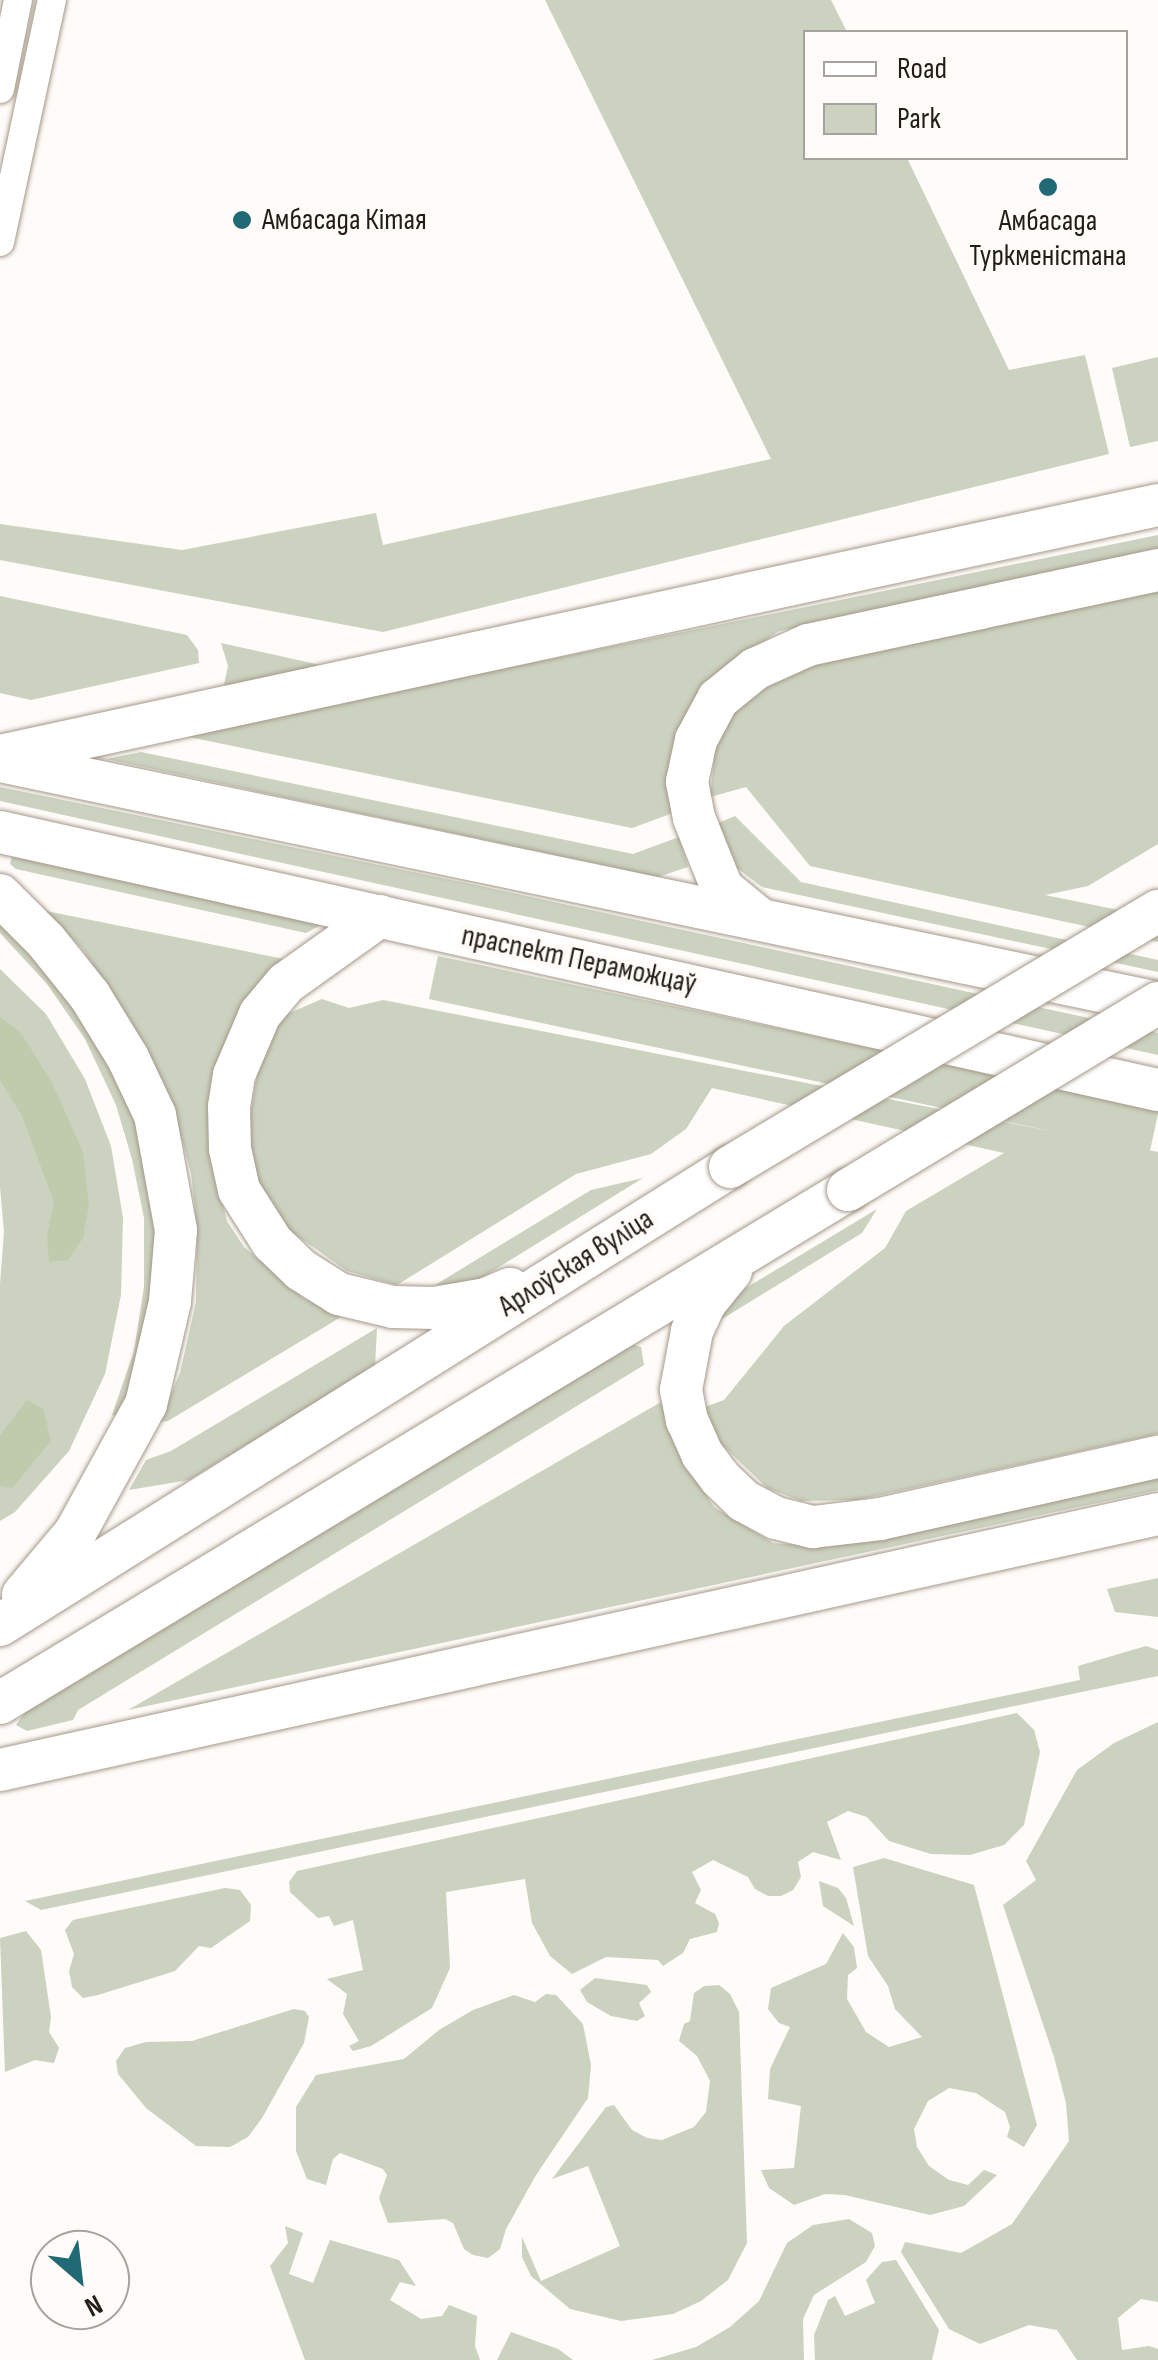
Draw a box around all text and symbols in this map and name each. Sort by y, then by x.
legend [803,30,1128,160]
text: Road [897,51,947,87]
text: Park [897,101,941,137]
marker: Амбасада Туркменістана [1037,176,1059,198]
place label: Амбасада Кітая [262,202,427,238]
place label: Амбасада Туркменістана [969,203,1127,274]
marker: Амбасада Кітая [231,209,253,231]
street label: праспект Пераможцаў [458,918,700,1002]
street label: Арлоўская вуліца [492,1201,660,1325]
north arrow [30,2230,130,2330]
text: N [79,2287,108,2323]

